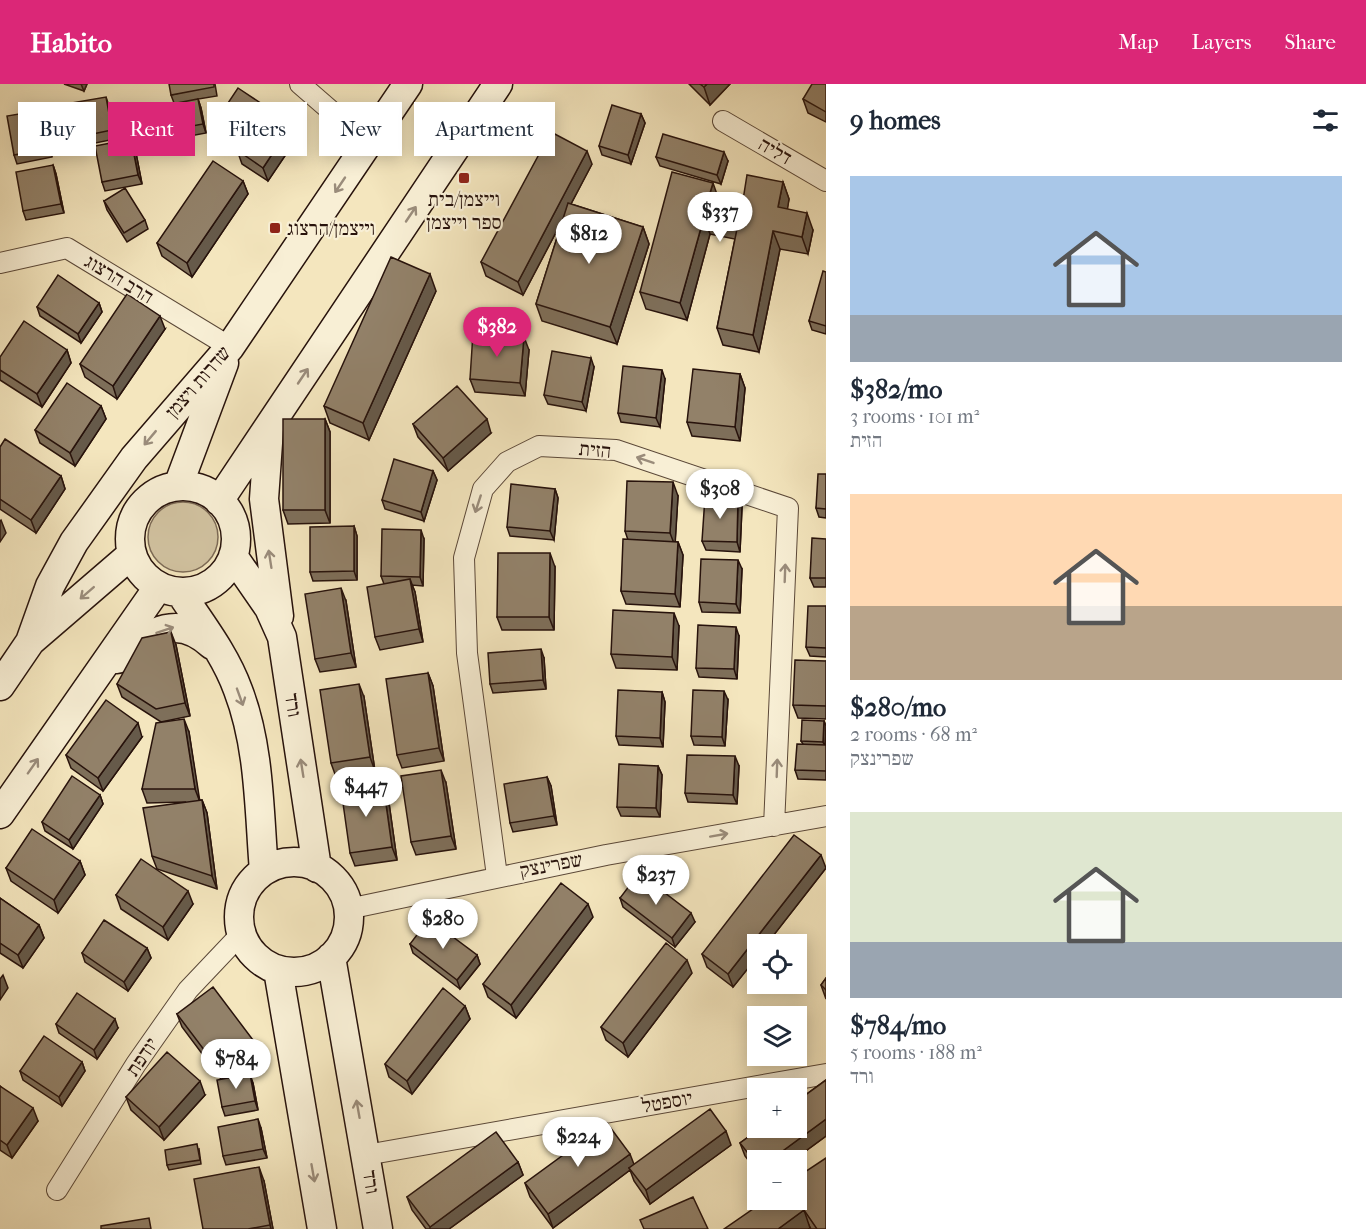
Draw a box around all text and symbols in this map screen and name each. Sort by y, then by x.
text: Habito [30,26,112,59]
text: Map [1118,30,1159,54]
text: Layers [1192,30,1251,54]
text: Share [1284,30,1336,54]
chip: Buy [18,102,96,156]
chip: Rent [108,102,195,156]
chip: Filters [207,102,307,156]
chip: New [319,102,402,156]
chip: Apartment [414,102,555,156]
icon: filters [1309,104,1342,137]
text: 9 homes [850,105,941,136]
street label: דליה [754,132,796,170]
marker: וייצמן/בית ספר וייצמן [457,171,471,185]
one-way arrow [334,176,346,192]
place label: וייצמן/בית ספר וייצמן [426,188,502,234]
pin: $337 [684,192,756,243]
text: $337 [701,200,739,223]
one-way arrow [405,206,417,222]
pin: $812 [553,214,625,265]
icon: home [1042,215,1150,323]
place label: וייצמן/הרצוג [287,217,375,240]
marker: וייצמן/הרצוג [268,221,282,235]
text: $812 [570,222,608,245]
street label: הרב הרצוג [80,250,158,308]
pin: $382 [461,307,533,358]
text: $382 [477,315,517,338]
street label: שדרות ויצמן [161,341,235,423]
one-way arrow [297,368,309,385]
text: $382/mo [850,374,942,405]
text: 3 rooms · 101 m² [850,405,979,428]
text: הזית [850,429,882,452]
one-way arrow [143,430,157,445]
street label: הזית [578,437,612,463]
one-way arrow [636,453,655,464]
pin: $308 [684,469,756,520]
text: $308 [700,477,740,500]
one-way arrow [472,494,483,513]
icon: home [1042,533,1150,641]
one-way arrow [265,549,276,569]
one-way arrow [779,563,791,583]
one-way arrow [79,586,95,599]
one-way arrow [155,624,174,635]
one-way arrow [236,687,247,705]
street label: ורד [280,691,306,719]
text: $280/mo [850,692,946,723]
text: 2 rooms · 68 m² [850,723,977,746]
text: שפרינצק [850,747,914,770]
one-way arrow [771,758,782,778]
one-way arrow [27,759,39,775]
one-way arrow [297,759,308,779]
pin: $447 [330,767,402,818]
text: $447 [344,775,388,798]
one-way arrow [709,830,729,841]
street label: שפרינצק [518,848,584,882]
icon: home [1042,851,1150,959]
pin: $237 [620,855,692,906]
text: $237 [636,863,676,886]
pin: $280 [407,899,479,950]
text: $280 [422,907,464,930]
map controls [747,934,807,1210]
button: locate [747,934,807,994]
button: layers [747,1006,807,1066]
text: $784/mo [850,1010,946,1041]
street label: יודפת [121,1033,163,1081]
pin: $784 [200,1039,272,1090]
text: 5 rooms · 188 m² [850,1041,982,1064]
text: $784 [215,1047,257,1070]
text: ורד [850,1065,874,1088]
button: + [747,1078,807,1138]
street label: יוספטל [640,1086,694,1118]
one-way arrow [352,1100,363,1120]
pin: $224 [542,1117,614,1168]
text: $224 [556,1125,600,1148]
button: − [747,1150,807,1210]
one-way arrow [307,1163,318,1182]
street label: ורד [358,1168,384,1196]

